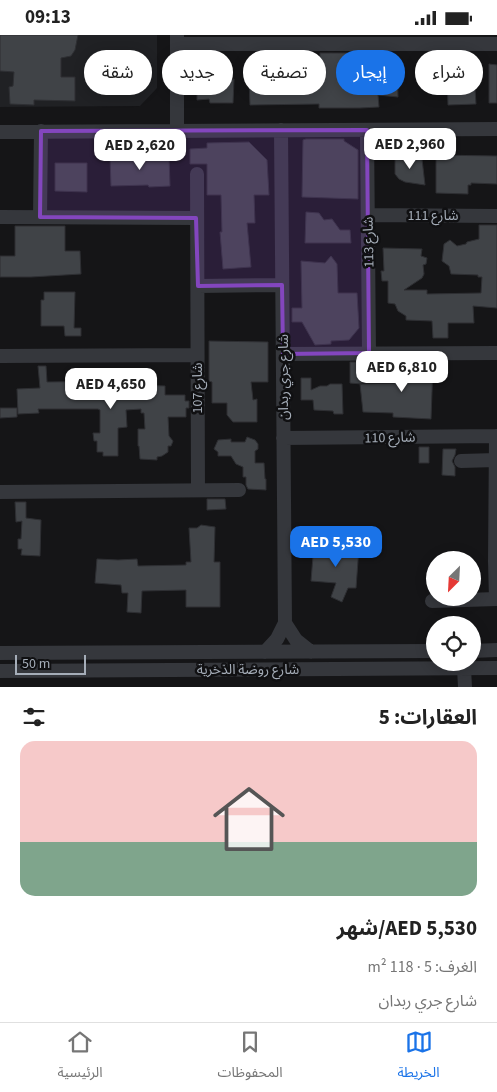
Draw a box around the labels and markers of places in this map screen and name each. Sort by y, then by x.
pin: AED 2,960 [353,127,467,170]
pin: AED 2,620 [83,129,197,171]
pin: AED 6,810 [345,351,459,393]
pin: AED 4,650 [54,367,168,410]
pin: AED 5,530 [279,525,393,568]

